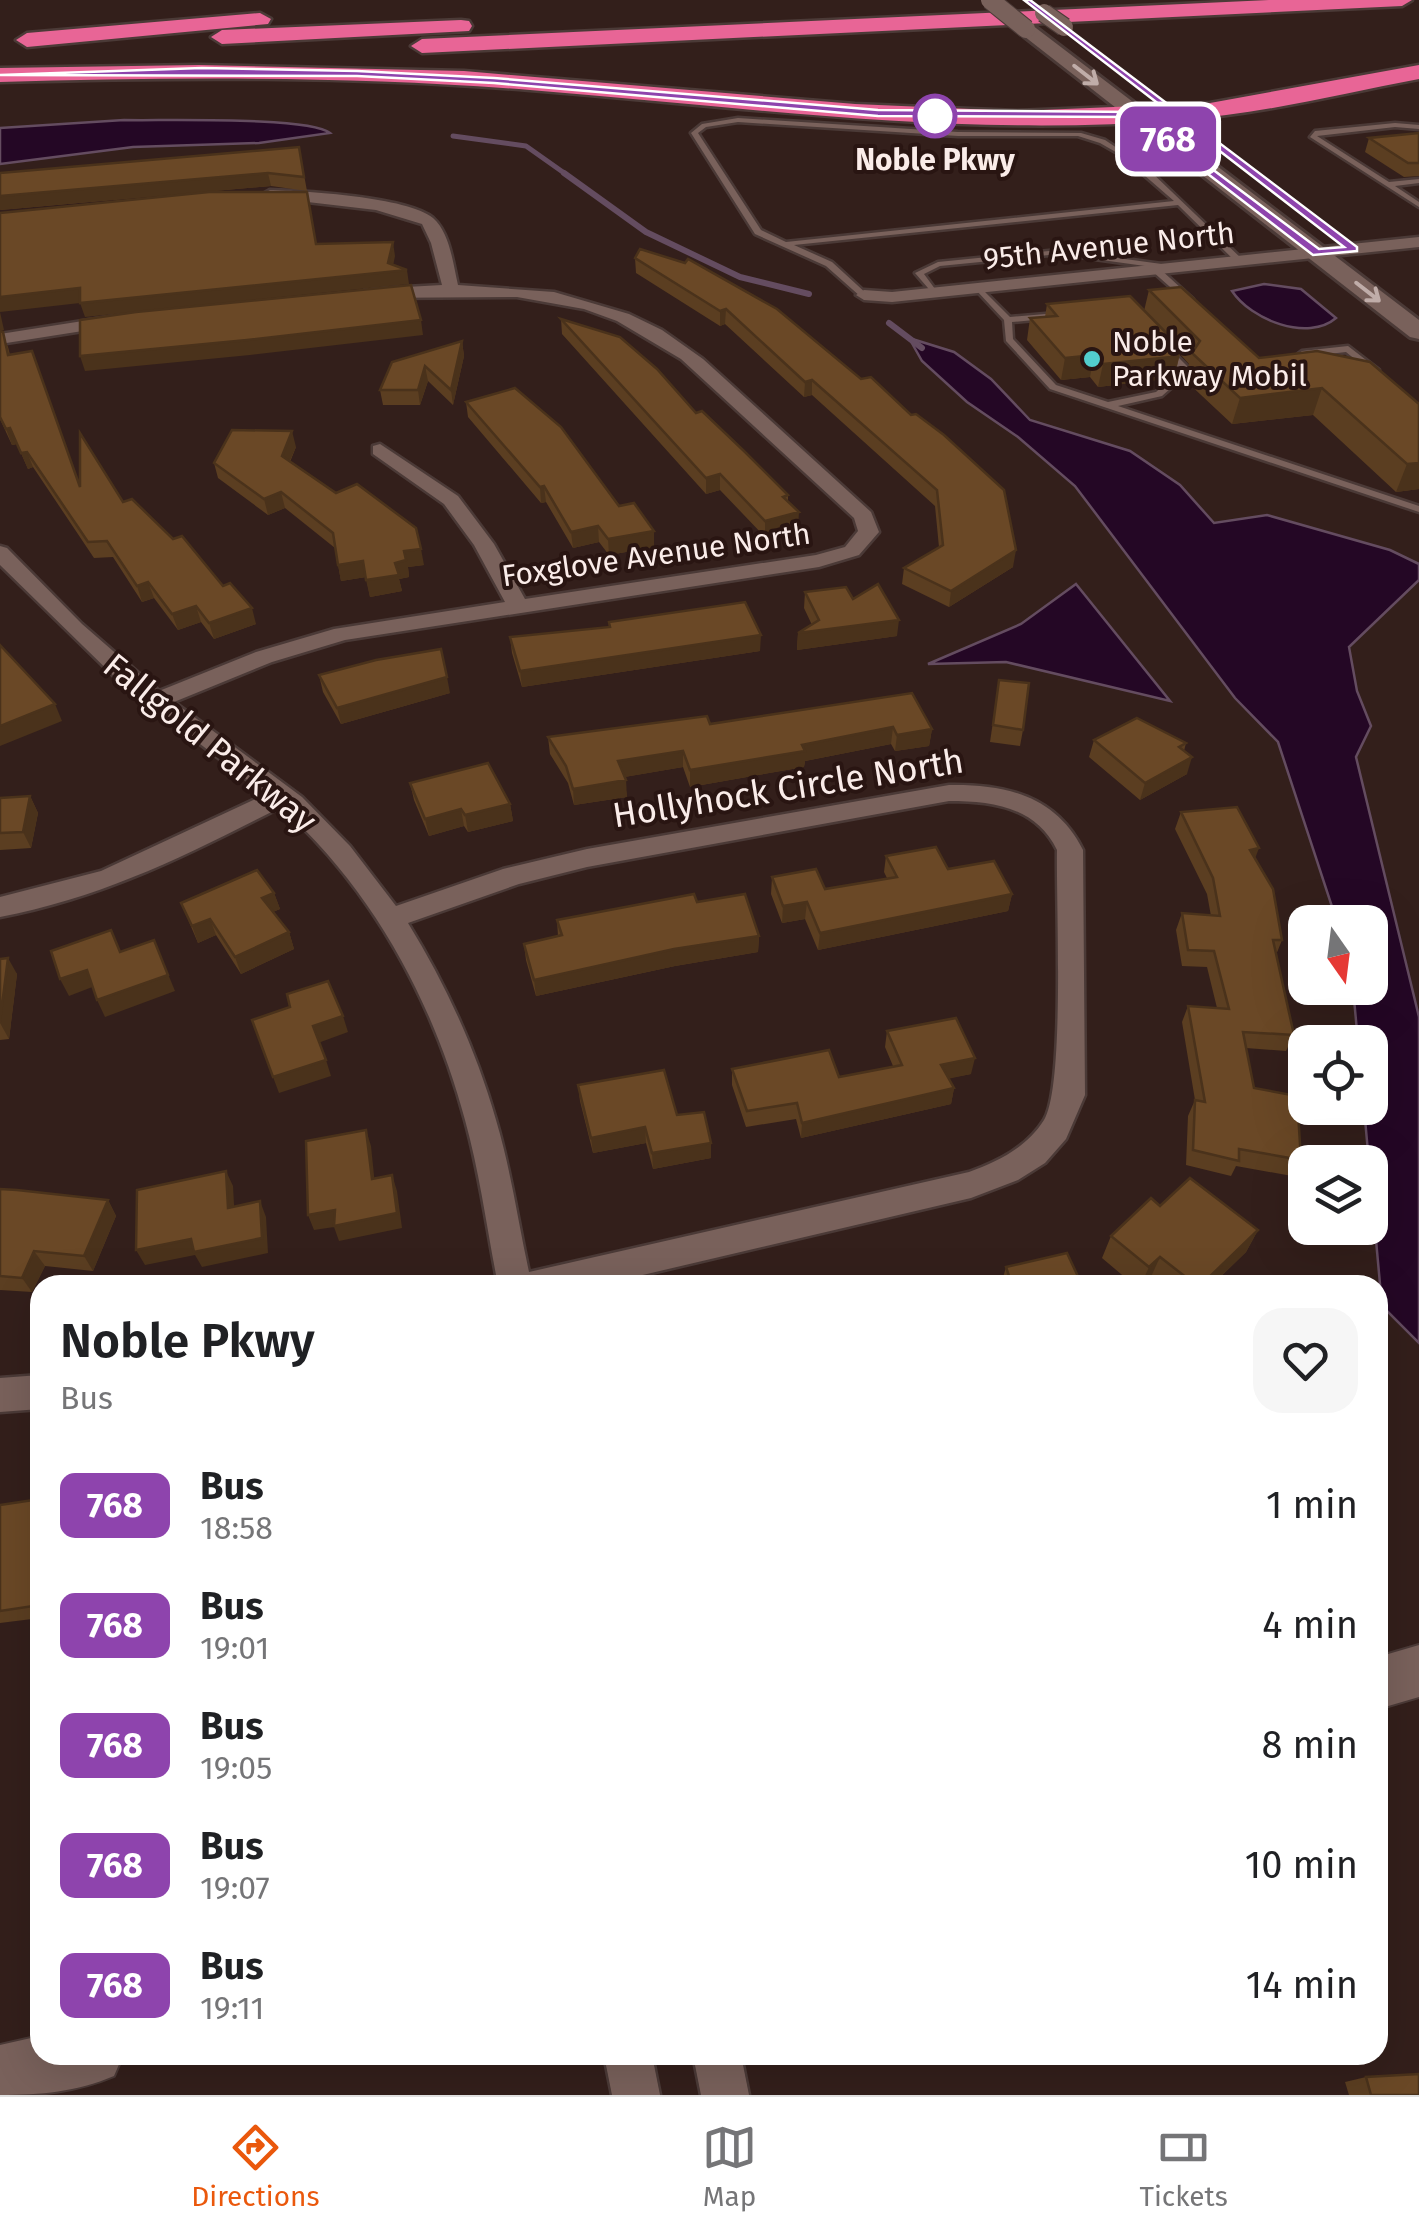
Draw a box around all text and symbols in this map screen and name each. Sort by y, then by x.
one-way arrow [1072,64,1098,86]
marker: Noble Pkwy [914,95,956,137]
line badge: 768 [1110,106,1226,172]
text: 768 [1140,118,1196,160]
place label: Noble Pkwy [855,142,1015,178]
street label: 95th Avenue North [982,215,1236,277]
one-way arrow [1354,281,1381,302]
place label: Noble Parkway Mobil [1112,324,1307,394]
marker: Noble Parkway Mobil [1081,348,1103,370]
street label: Foxglove Avenue North [499,516,813,594]
street label: Fallgold Parkway [95,644,325,842]
street label: Hollyhock Circle North [610,740,966,836]
north arrow [1288,905,1388,1005]
map controls [1288,905,1388,1245]
button: locate [1288,1025,1388,1125]
button: layers [1288,1145,1388,1245]
button: heart [1253,1308,1358,1413]
text: Noble Pkwy [60,1312,315,1370]
text: Bus [60,1379,113,1417]
text: Bus [200,1463,264,1509]
text: 1 min [1266,1482,1358,1528]
text: 768 [87,1484,143,1526]
text: 18:58 [200,1509,273,1547]
text: Bus [200,1583,264,1629]
text: 4 min [1262,1602,1358,1648]
text: 768 [87,1604,143,1646]
text: 19:01 [200,1629,269,1667]
text: Bus [200,1703,264,1749]
text: 8 min [1261,1722,1358,1768]
text: 768 [87,1724,143,1766]
text: 19:05 [200,1749,272,1787]
text: Bus [200,1823,264,1869]
text: 10 min [1245,1842,1358,1888]
text: 768 [87,1844,143,1886]
text: 19:07 [200,1869,270,1907]
text: Bus [200,1943,264,1989]
text: 14 min [1246,1962,1358,2008]
text: 768 [87,1964,143,2006]
text: 19:11 [200,1989,264,2027]
tab: Directions [191,2120,320,2213]
tab: Map [702,2120,757,2213]
tab: Tickets [1139,2120,1228,2213]

